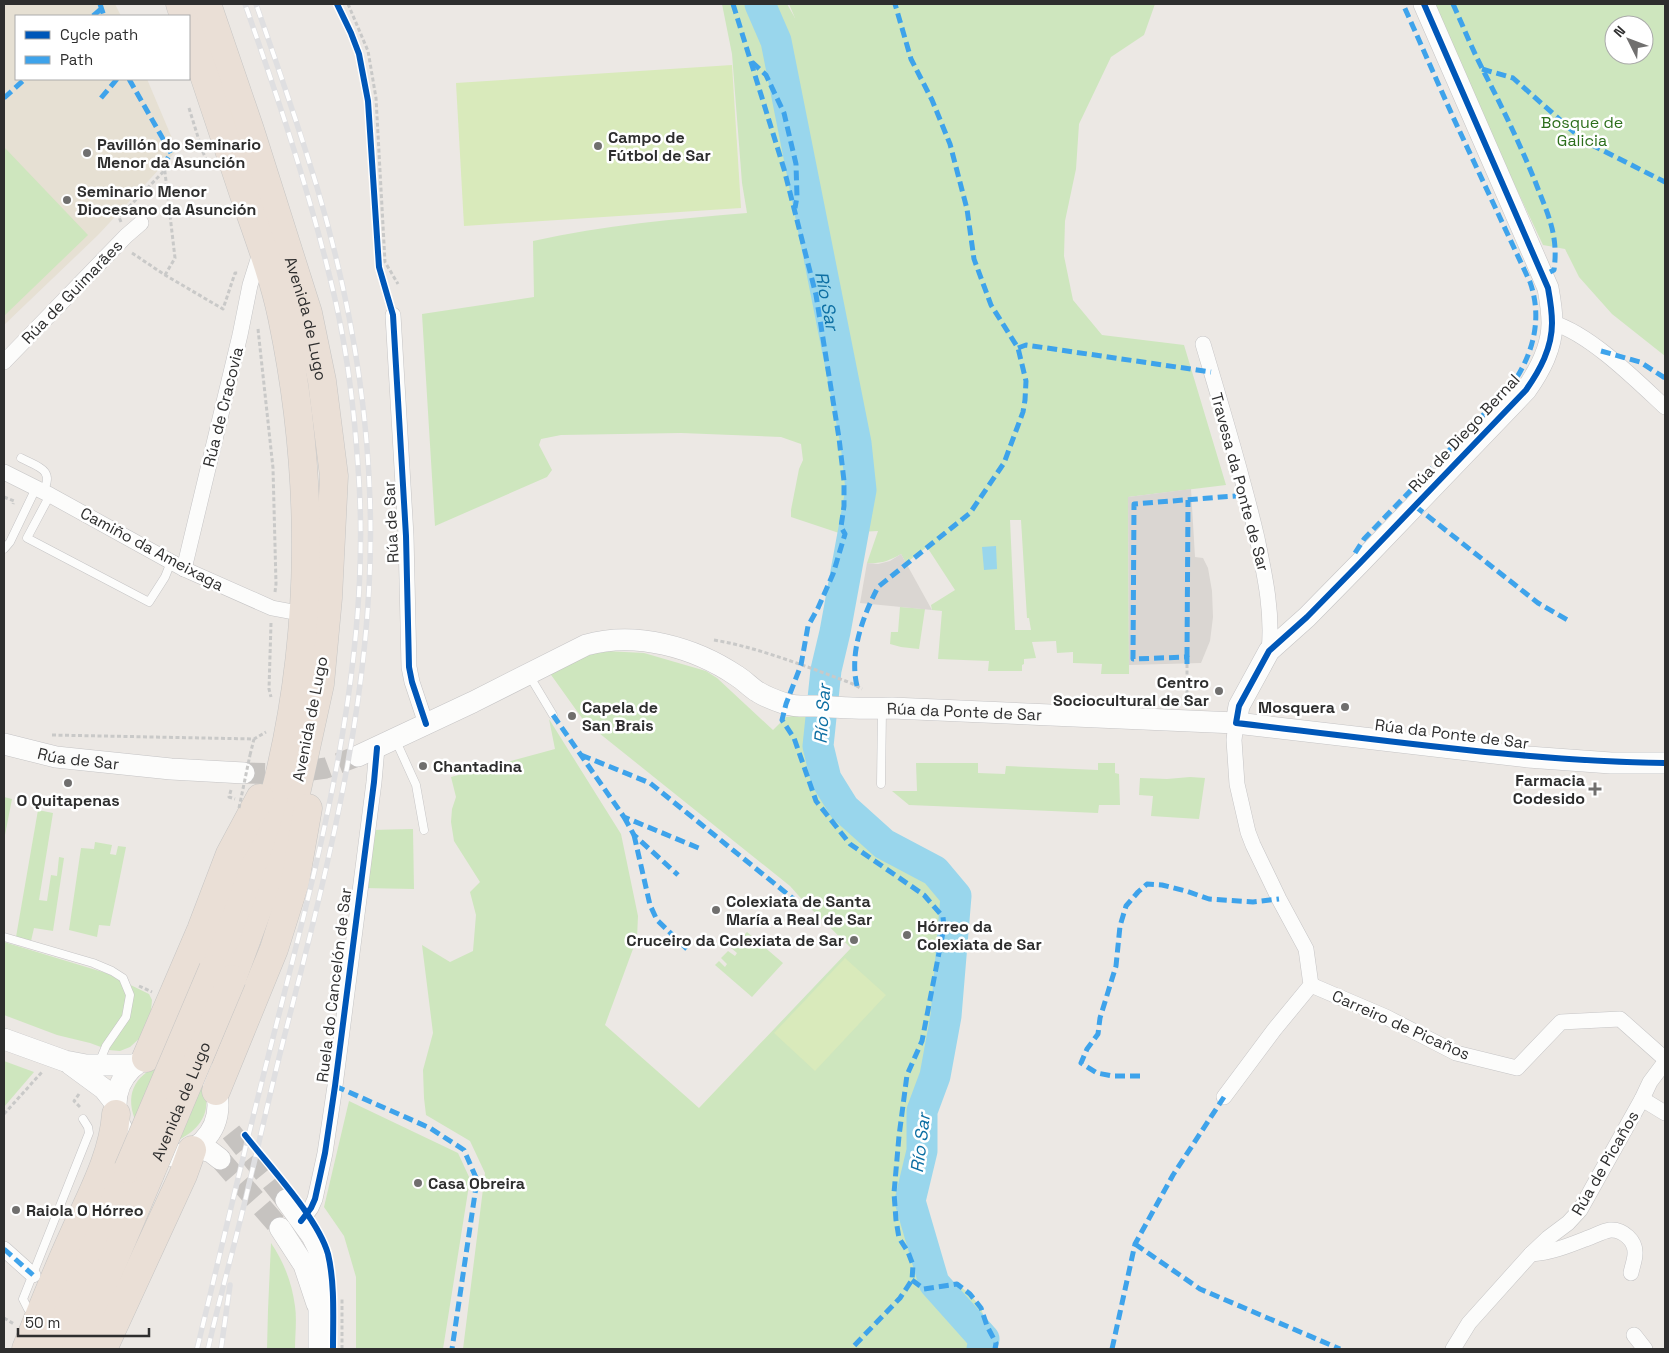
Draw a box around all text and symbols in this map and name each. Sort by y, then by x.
legend [15,15,190,80]
north arrow [1604,15,1654,65]
text: N [1610,22,1629,41]
text: Cycle path [60,25,138,44]
text: Path [60,50,93,69]
park label: Bosque de Galicia [1541,112,1623,151]
place label: Campo de Fútbol de Sar [608,127,711,166]
place label: Pavillón do Seminario Menor da Asunción [97,134,261,173]
marker: Campo de Fútbol de Sar [592,140,604,152]
marker: Pavillón do Seminario Menor da Asunción [81,147,93,159]
place label: Seminario Menor Diocesano da Asunción [77,181,256,220]
marker: Seminario Menor Diocesano da Asunción [61,194,73,206]
street label: Rúa de Guimarães [17,235,127,349]
street label: Avenida de Lugo [280,254,332,382]
water label: Río Sar [811,269,845,334]
street label: Rúa de Cracovia [198,345,248,469]
street label: Rúa de Diego Bernal [1404,369,1524,497]
street label: Travesa da Ponte de Sar [1206,390,1274,574]
street label: Rúa de Sar [378,480,404,564]
street label: Camiño da Ameixaga [77,502,227,596]
street label: Avenida de Lugo [288,654,332,784]
place label: Centro Sociocultural de Sar [1053,672,1209,711]
water label: Río Sar [808,681,836,745]
marker: Centro Sociocultural de Sar [1213,685,1225,697]
place label: Capela de San Brais [582,697,658,736]
street label: Rúa da Ponte de Sar [886,697,1042,725]
place label: Mosquera [1258,697,1335,718]
marker: Mosquera [1339,701,1351,713]
marker: Capela de San Brais [566,710,578,722]
street label: Rúa da Ponte de Sar [1374,714,1530,754]
street label: Rúa de Sar [35,742,120,774]
place label: Chantadina [433,756,522,777]
marker: Chantadina [417,760,429,772]
place label: Farmacia Codesido [1513,770,1585,809]
marker: O Quitapenas [62,777,74,789]
marker: Farmacia Codesido [1589,783,1601,795]
place label: O Quitapenas [16,790,120,811]
street label: Ruela do Cancelón de Sar [312,887,356,1083]
place label: Colexiata de Santa María a Real de Sar [726,891,872,930]
marker: Colexiata de Santa María a Real de Sar [710,904,722,916]
place label: Hórreo da Colexiata de Sar [917,916,1042,955]
marker: Hórreo da Colexiata de Sar [901,929,913,941]
place label: Cruceiro da Colexiata de Sar [626,930,844,951]
marker: Cruceiro da Colexiata de Sar [848,934,860,946]
street label: Carreiro de Picaños [1329,985,1473,1065]
street label: Avenida de Lugo [146,1038,215,1164]
street label: Rúa de Picaños [1567,1107,1643,1219]
water label: Río Sar [905,1110,935,1174]
place label: Casa Obreira [428,1173,525,1194]
marker: Casa Obreira [412,1177,424,1189]
place label: Raiola O Hórreo [26,1200,144,1221]
marker: Raiola O Hórreo [10,1204,22,1216]
scale bar [18,1306,149,1338]
text: 50 m [25,1313,60,1332]

